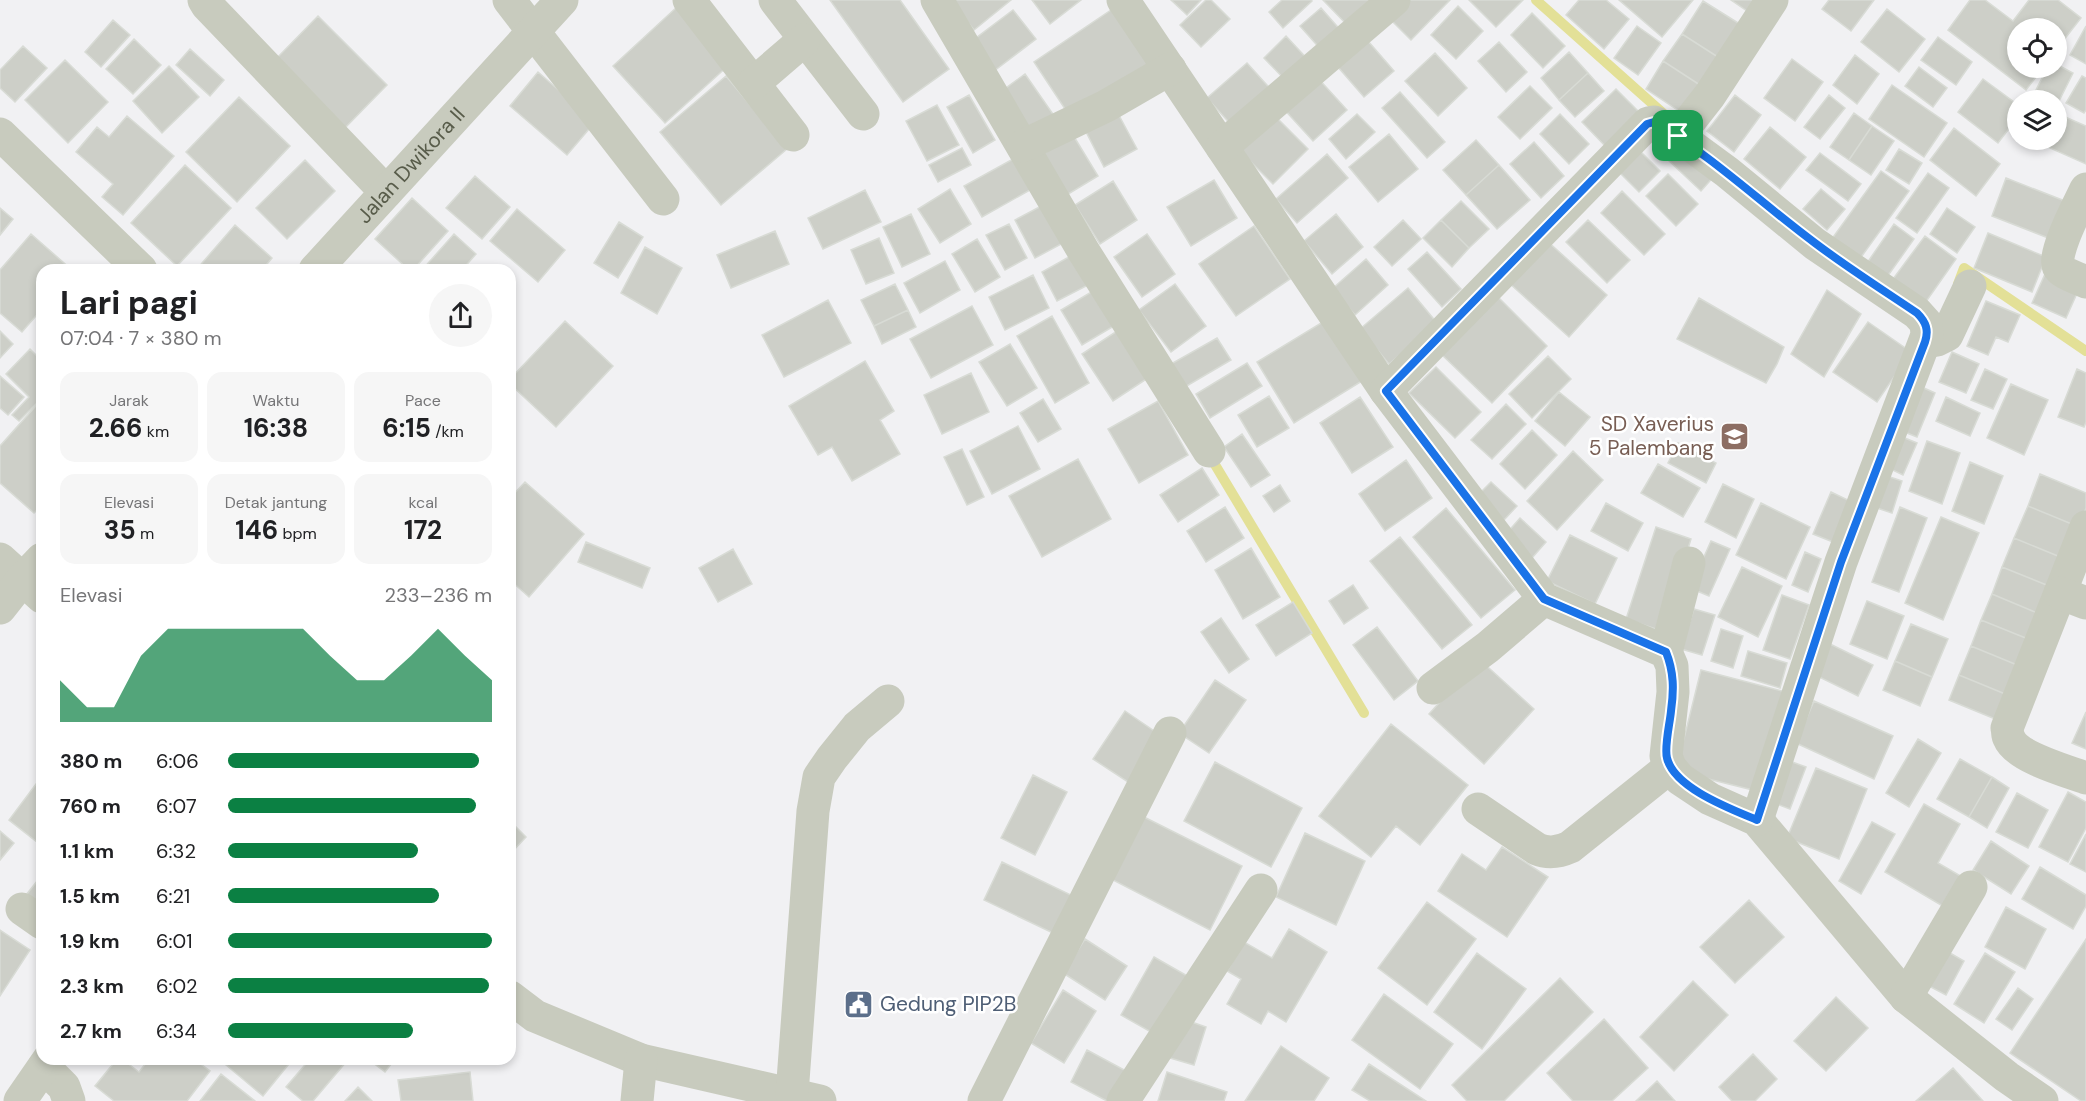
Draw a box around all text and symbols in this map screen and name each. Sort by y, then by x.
map controls [2007,18,2067,150]
button: locate [2007,18,2067,78]
button: layers [2007,90,2067,150]
street label: Jalan Dwikora II [350,101,471,229]
pin [1652,110,1703,161]
icon: arrive [1661,119,1694,152]
text: Lari pagi [60,281,198,324]
button: share [429,284,492,347]
text: 07:04 · 7 × 380 m [60,325,222,351]
text: Jarak [109,390,149,411]
text: Waktu [253,390,299,411]
text: Pace [405,390,441,411]
place label: SD Xaverius 5 Palembang [1589,410,1714,462]
text: 2.66 [89,411,143,445]
text: 16:38 [244,411,308,445]
text: 6:15 [382,411,431,445]
school or university icon: SD Xaverius 5 Palembang [1719,420,1751,452]
text: km [143,421,169,442]
text: /km [431,421,464,442]
text: Elevasi [104,492,154,513]
text: Detak jantung [225,492,327,513]
text: kcal [409,492,437,513]
text: 35 [104,513,136,547]
text: 146 [235,513,278,547]
text: 172 [404,513,442,547]
text: m [136,523,154,544]
text: bpm [278,523,317,544]
text: Elevasi [60,582,122,608]
text: 233–236 m [384,582,492,608]
text: 380 m [60,748,122,774]
text: 6:06 [156,748,199,774]
text: 760 m [60,793,121,819]
text: 6:07 [156,793,197,819]
text: 1.1 km [60,838,114,864]
text: 6:32 [156,838,196,864]
text: 1.5 km [60,883,120,909]
text: 6:21 [156,883,190,909]
text: 1.9 km [60,928,120,954]
text: 6:01 [156,928,193,954]
text: 2.3 km [60,973,124,999]
text: 6:02 [156,973,198,999]
public building icon: Gedung PIP2B [843,988,875,1020]
place label: Gedung PIP2B [880,990,1016,1018]
text: 2.7 km [60,1018,122,1044]
text: 6:34 [156,1018,197,1044]

